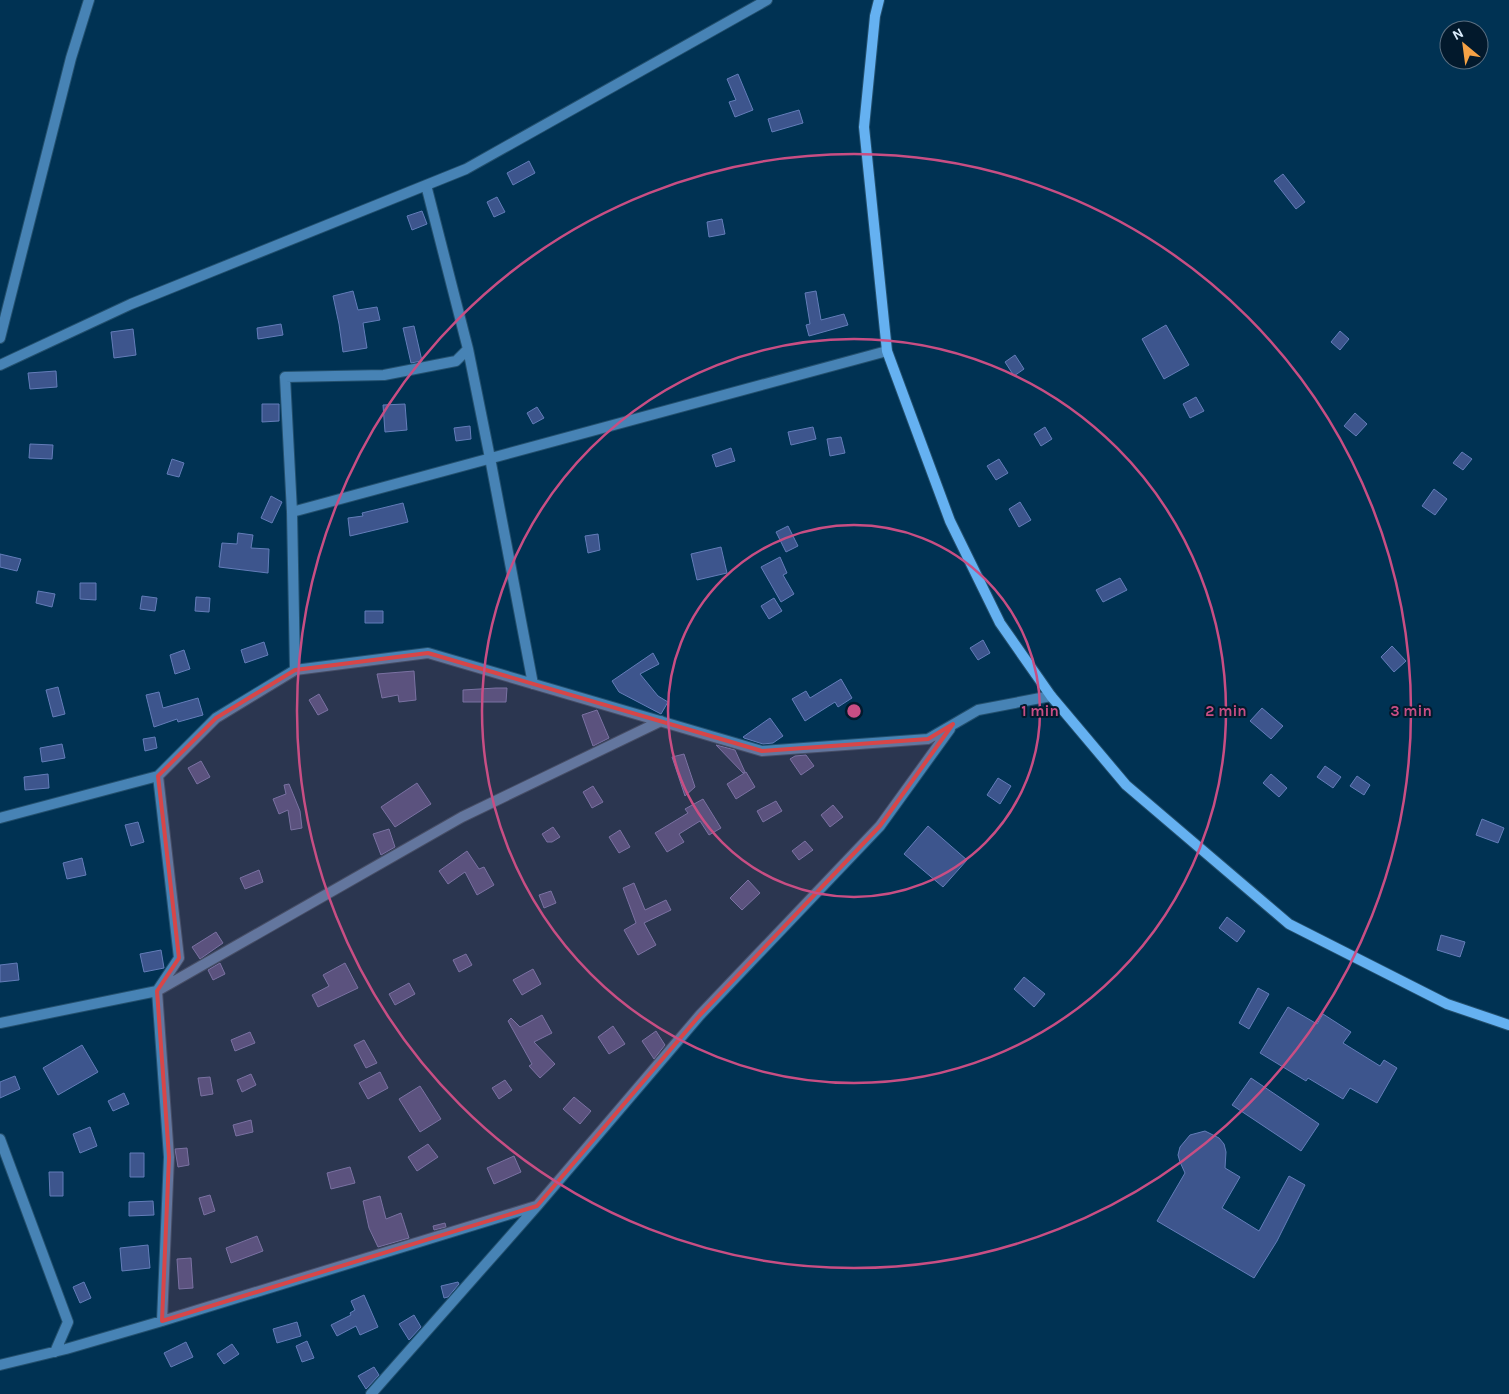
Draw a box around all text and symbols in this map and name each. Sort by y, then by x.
north arrow [1439,20,1489,70]
text: N [1449,24,1466,44]
centre of rings [845,702,863,720]
text: 1 min [1021,702,1059,720]
text: 2 min [1205,702,1247,720]
text: 3 min [1390,702,1432,720]

